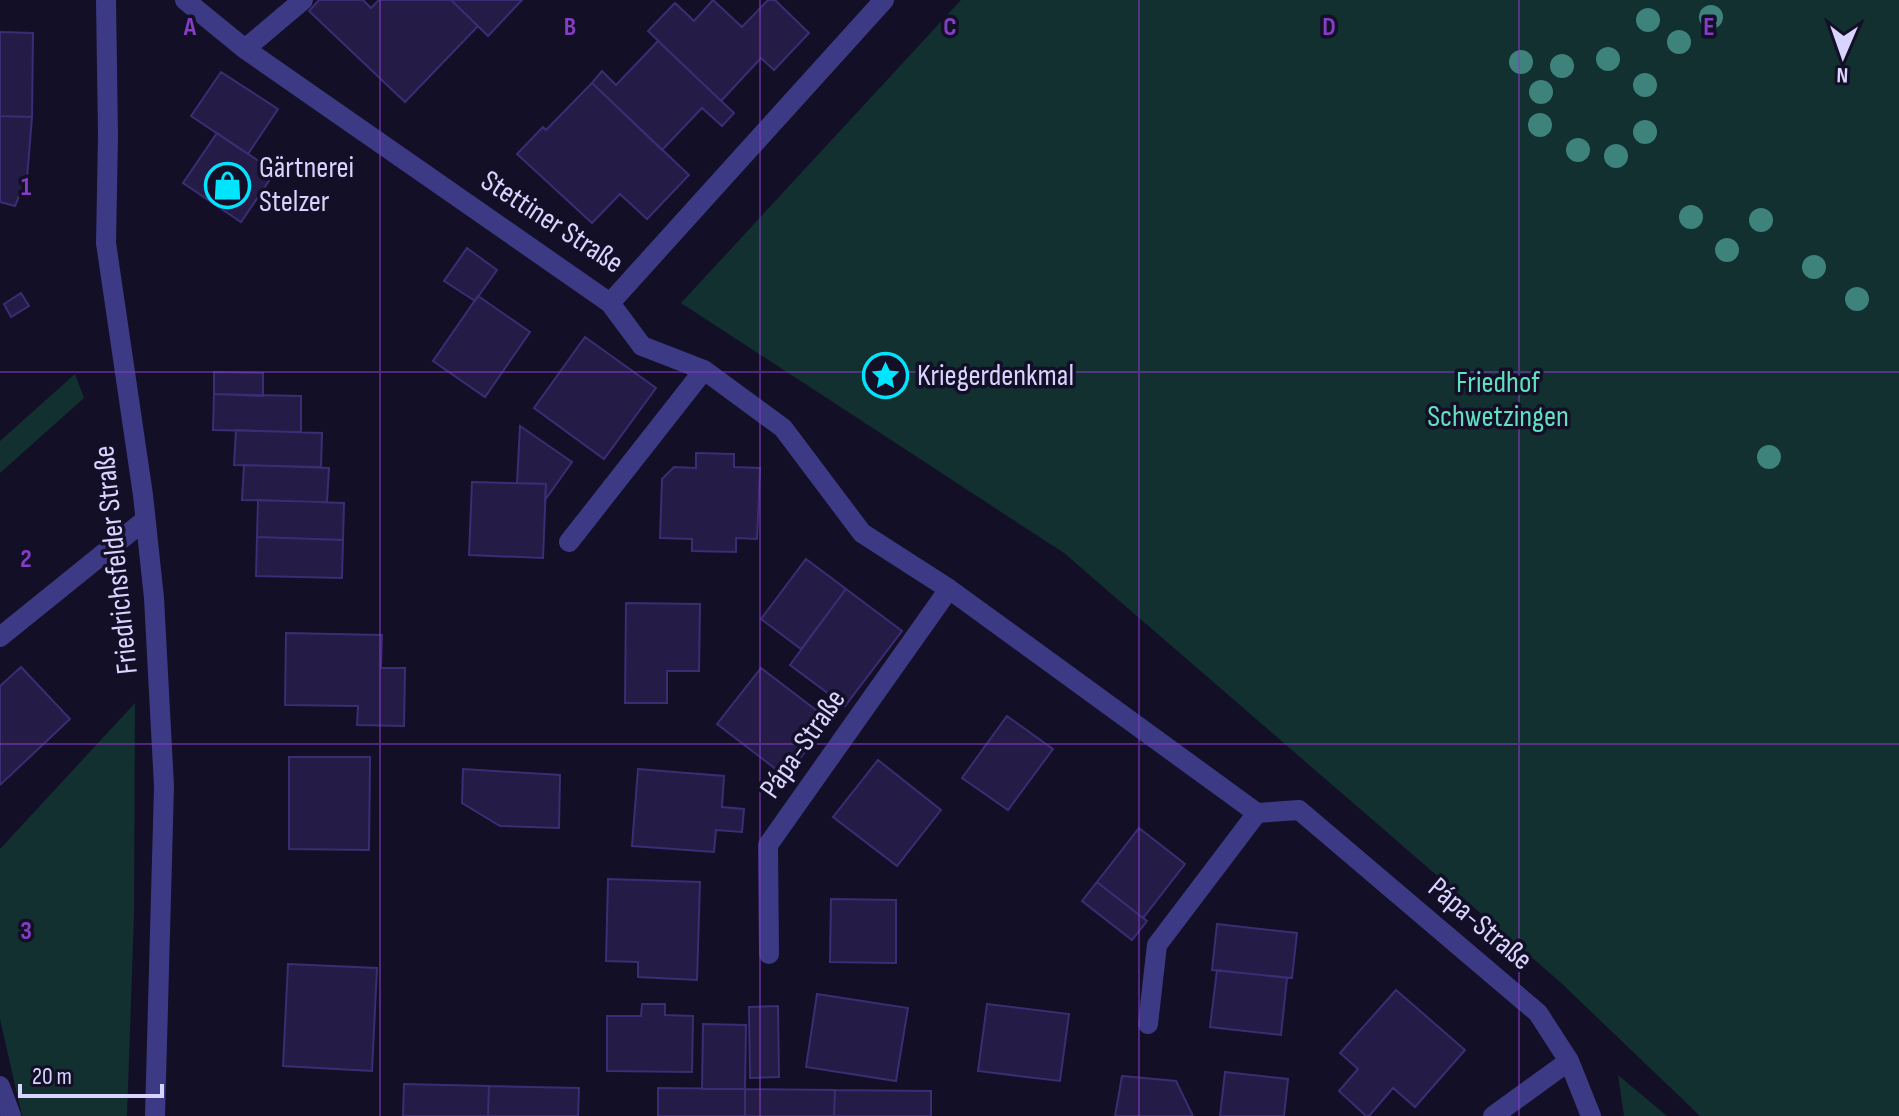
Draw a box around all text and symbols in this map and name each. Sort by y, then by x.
text: A [183,12,197,43]
text: B [564,12,576,43]
text: C [943,12,957,43]
text: D [1322,12,1336,43]
text: E [1703,12,1715,43]
north arrow [1803,16,1883,96]
text: N [1836,61,1849,88]
place label: Gärtnerei Stelzer [259,150,354,220]
shop icon: Gärtnerei Stelzer [204,161,252,209]
street label: Stettiner Straße [474,163,630,281]
text: 1 [21,172,31,203]
place icon: Kriegerdenkmal [862,352,910,400]
place label: Kriegerdenkmal [917,358,1074,394]
park label: Friedhof Schwetzingen [1427,365,1569,435]
street label: Friedrichsfelder Straße [86,444,146,676]
text: 2 [20,544,32,575]
street label: Pápa-Straße [752,683,854,805]
street label: Pápa-Straße [1421,870,1539,978]
text: 3 [20,916,32,947]
scale bar [20,1048,162,1098]
text: 20 m [32,1062,72,1091]

